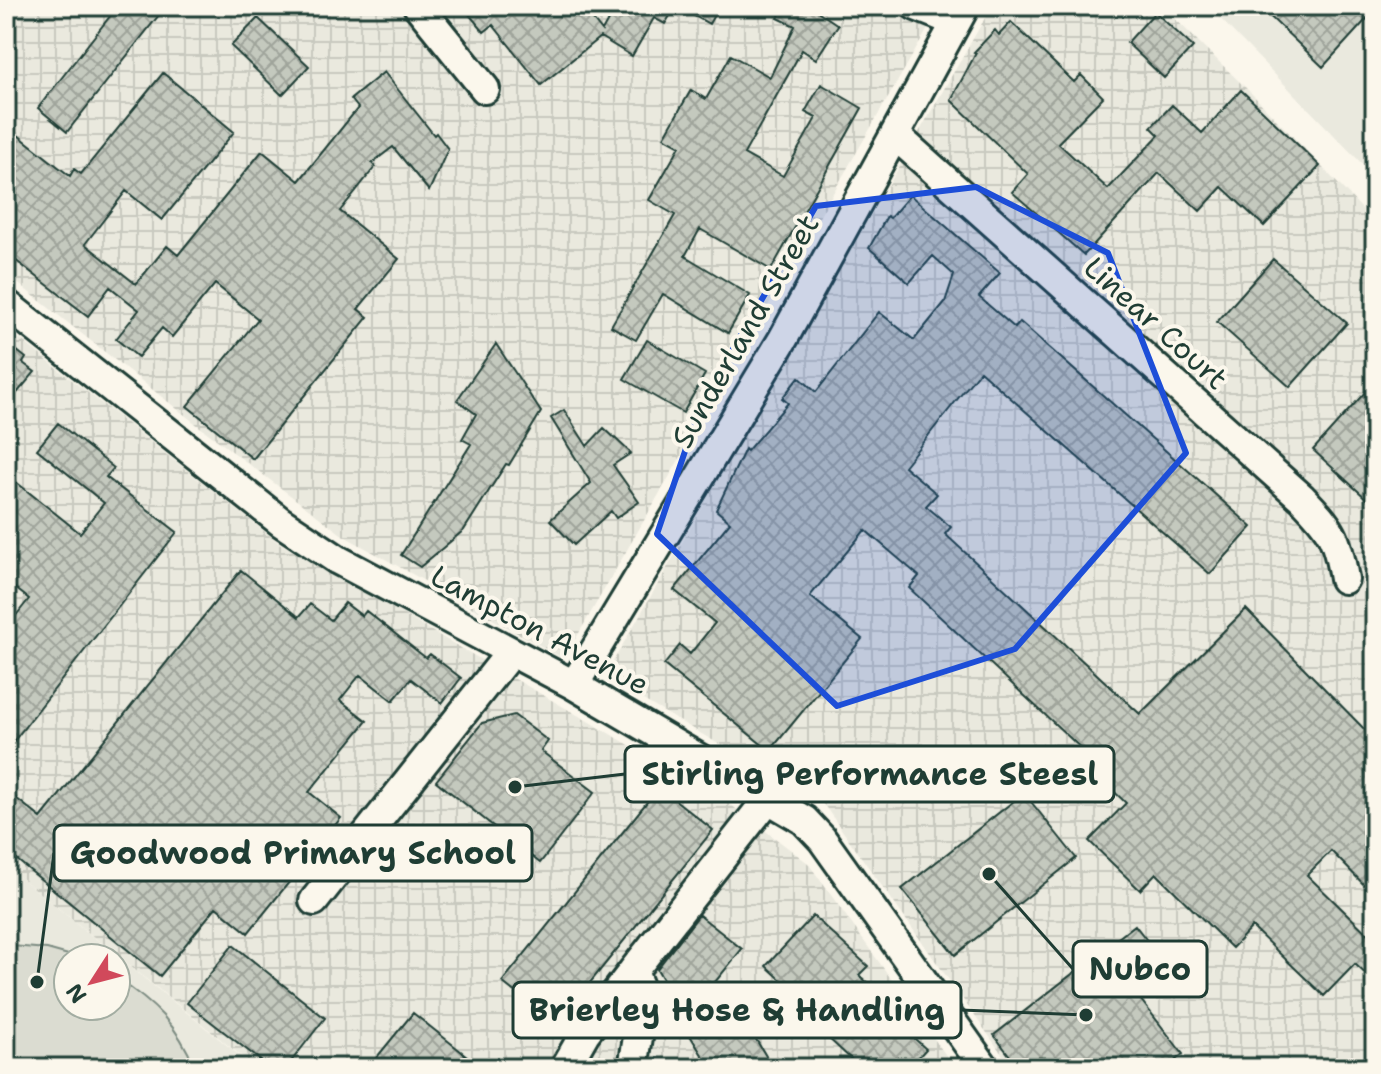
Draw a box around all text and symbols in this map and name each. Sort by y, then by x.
street label: Sunderland Street [661,207,829,455]
street label: Linear Court [1075,247,1237,399]
street label: Lampton Avenue [424,555,656,705]
callout: Stirling Performance Steesl [625,746,1114,802]
text: Stirling Performance Steesl [642,752,1098,795]
callout: Goodwood Primary School [54,825,532,881]
text: Goodwood Primary School [70,831,516,874]
callout: Nubco [1073,941,1207,997]
north arrow [52,942,132,1022]
text: Nubco [1089,947,1191,990]
text: N [59,978,93,1009]
callout: Brierley Hose & Handling [513,982,961,1038]
text: Brierley Hose & Handling [529,988,945,1031]

